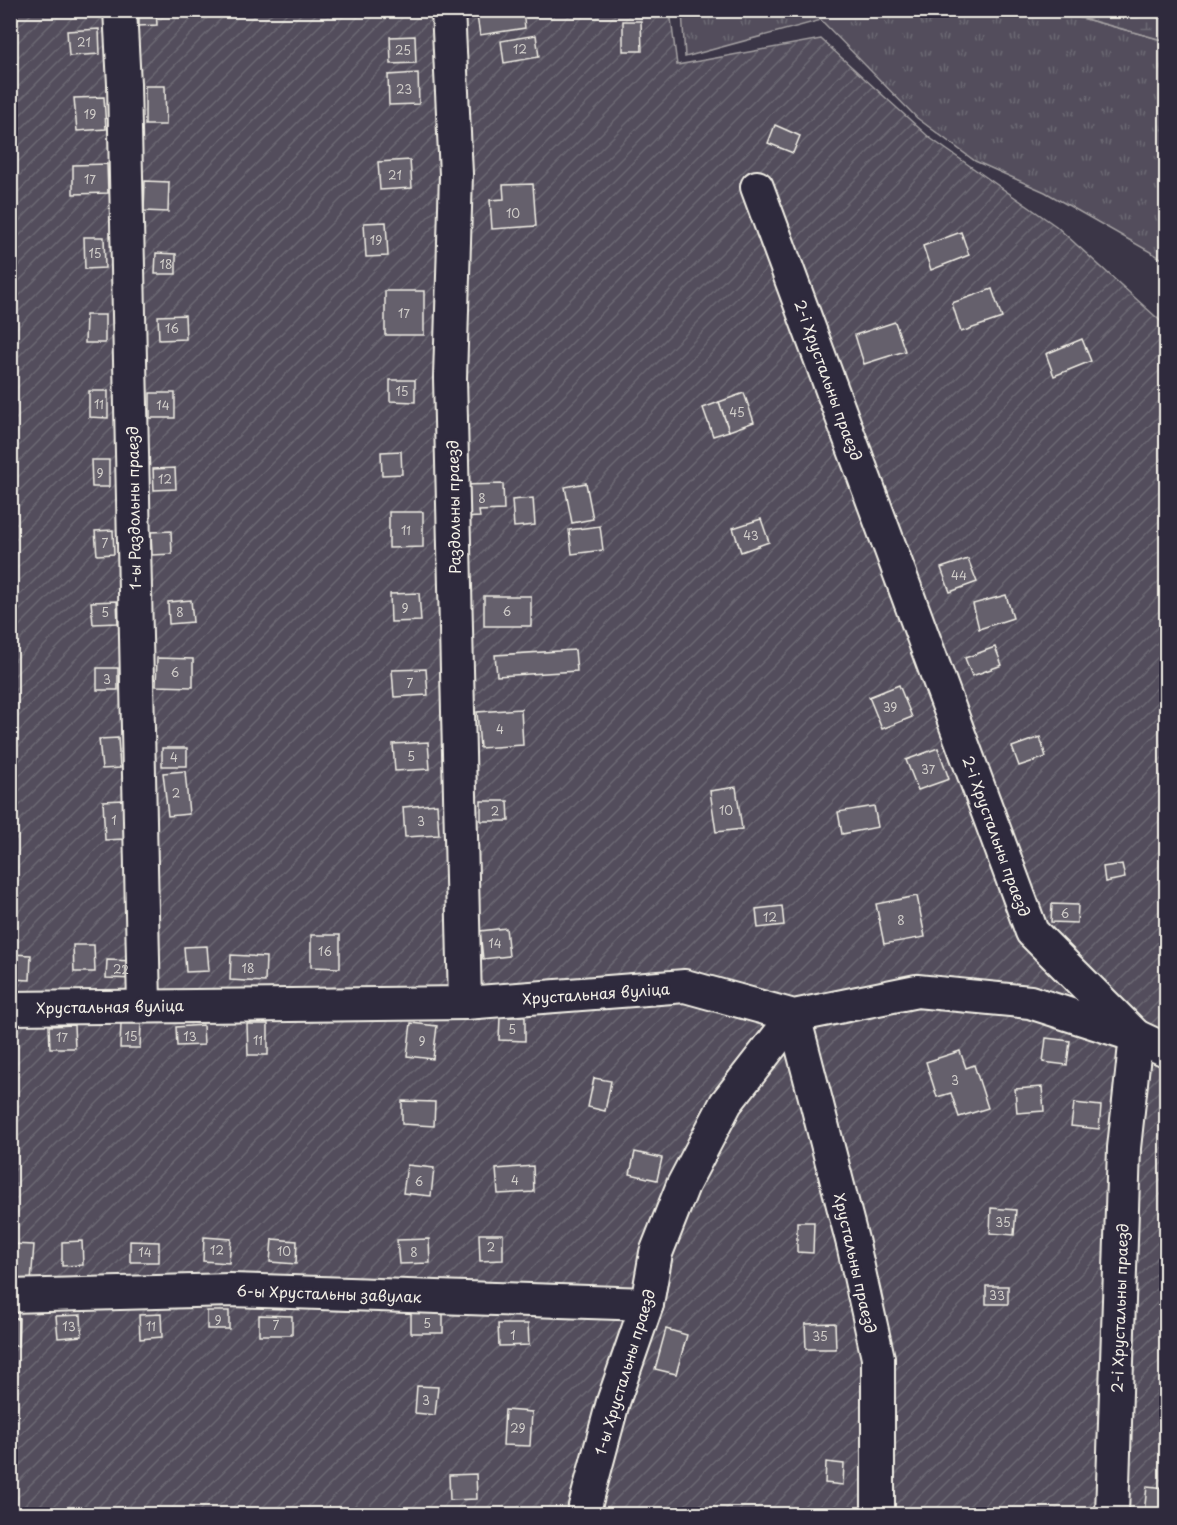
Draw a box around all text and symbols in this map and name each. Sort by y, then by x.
house number: 21 [77,33,91,51]
house number: 12 [513,40,527,58]
house number: 25 [395,41,411,59]
house number: 23 [396,80,412,98]
house number: 19 [84,105,96,123]
house number: 21 [388,166,402,184]
house number: 17 [84,170,96,188]
house number: 10 [506,204,520,222]
house number: 19 [370,231,382,249]
house number: 15 [88,244,102,262]
house number: 18 [160,255,172,273]
street label: 2-і Хрустальны праезд [789,296,869,464]
house number: 17 [398,304,410,322]
house number: 16 [165,319,179,337]
house number: 15 [395,382,409,400]
house number: 11 [94,395,104,413]
house number: 14 [156,396,170,414]
house number: 45 [729,403,745,421]
street label: 1-ы Раздольны праезд [120,426,146,590]
street label: Раздольны праезд [440,440,466,574]
house number: 9 [96,464,104,482]
house number: 12 [158,470,172,488]
house number: 8 [478,489,486,507]
house number: 11 [401,521,411,539]
house number: 43 [743,526,759,544]
house number: 7 [102,534,109,552]
house number: 44 [951,566,967,584]
house number: 9 [401,599,409,617]
house number: 6 [503,602,511,620]
house number: 5 [101,603,109,621]
house number: 8 [176,603,184,621]
house number: 6 [171,663,179,681]
house number: 3 [103,670,111,688]
house number: 7 [407,674,414,692]
house number: 39 [883,698,897,716]
house number: 4 [496,720,504,738]
house number: 5 [407,747,415,765]
house number: 4 [170,748,178,766]
street label: 2-і Хрустальны праезд [957,752,1037,920]
house number: 37 [921,760,936,778]
house number: 2 [172,784,180,802]
house number: 10 [719,801,733,819]
house number: 2 [491,802,499,820]
house number: 1 [111,811,117,829]
house number: 3 [417,812,425,830]
house number: 6 [1061,904,1069,922]
house number: 12 [763,908,777,926]
house number: 8 [897,911,905,929]
house number: 14 [488,934,502,952]
house number: 16 [318,942,332,960]
house number: 18 [242,959,254,977]
house number: 22 [113,960,129,978]
street label: Хрустальная вуліца [521,976,671,1010]
street label: Хрустальная вуліца [36,993,185,1019]
house number: 5 [508,1020,516,1038]
house number: 15 [124,1027,138,1045]
house number: 13 [183,1027,197,1045]
house number: 17 [56,1028,68,1046]
house number: 11 [253,1031,263,1049]
house number: 9 [418,1032,426,1050]
house number: 3 [951,1071,959,1089]
house number: 4 [511,1171,519,1189]
house number: 6 [415,1172,423,1190]
street label: Хрустальны праезд [829,1191,883,1335]
house number: 35 [995,1213,1011,1231]
street label: 2-і Хрустальны праезд [1105,1223,1133,1393]
house number: 2 [487,1238,495,1256]
house number: 12 [210,1241,224,1259]
house number: 10 [277,1242,291,1260]
house number: 14 [138,1243,152,1261]
house number: 8 [410,1243,418,1261]
street label: 6-ы Хрустальны завулак [236,1278,422,1308]
street label: 1-ы Хрустальны праезд [588,1286,660,1458]
house number: 33 [989,1286,1005,1304]
house number: 9 [214,1311,222,1329]
house number: 5 [423,1314,431,1332]
house number: 7 [273,1316,280,1334]
house number: 13 [62,1317,76,1335]
house number: 11 [146,1317,156,1335]
house number: 1 [510,1326,516,1344]
house number: 35 [812,1327,828,1345]
house number: 3 [422,1391,430,1409]
house number: 29 [510,1419,526,1437]

